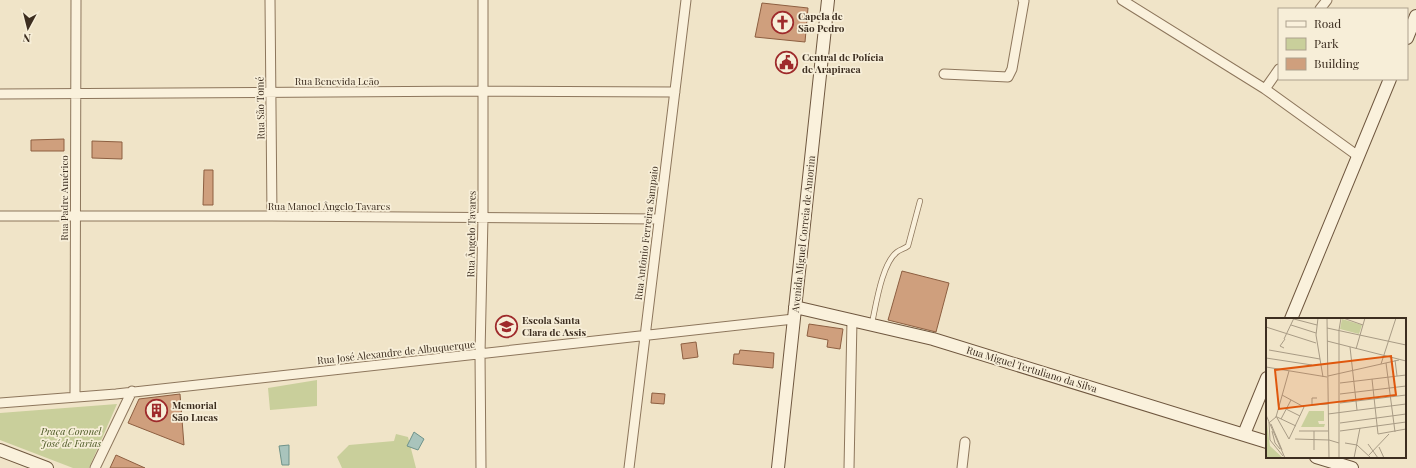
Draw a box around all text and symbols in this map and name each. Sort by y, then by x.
north arrow [8,8,48,48]
legend [1278,8,1408,80]
church icon: Capela de São Pedro [769,9,795,35]
place label: Capela de São Pedro [798,9,845,35]
text: Road [1314,15,1341,31]
text: N [22,30,32,46]
text: Park [1314,35,1339,51]
public building icon: Central de Polícia de Arapiraca [773,50,799,76]
place label: Central de Polícia de Arapiraca [802,50,885,76]
text: Building [1314,55,1360,71]
street label: Rua Benevida Leão [295,74,380,88]
street label: Rua São Tomé [252,76,268,140]
street label: Rua Padre Américo [57,155,71,241]
street label: Avenida Miguel Correia de Amorim [788,155,818,314]
street label: Rua Antônio Ferreira Sampaio [631,165,661,301]
street label: Rua Ângelo Tavares [463,190,479,278]
street label: Rua Manoel Ângelo Tavares [268,199,390,213]
school or university icon: Escola Santa Clara de Assis [494,313,520,339]
place label: Escola Santa Clara de Assis [522,313,586,339]
inset map [1266,318,1406,458]
street label: Rua José Alexandre de Albuquerque [316,337,476,367]
street label: Rua Miguel Tertuliano da Silva [965,342,1099,396]
building icon: Memorial São Lucas [144,398,170,424]
place label: Memorial São Lucas [172,398,218,424]
park label: Praça Coronel José de Farias [40,424,103,450]

